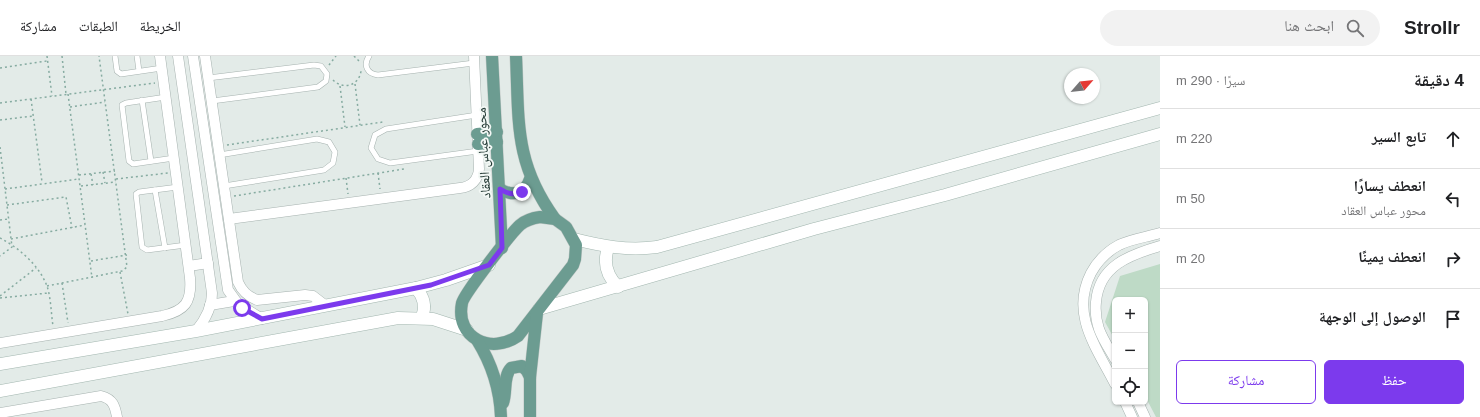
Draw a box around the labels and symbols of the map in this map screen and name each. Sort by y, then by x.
north arrow [1064,68,1100,104]
street label: محور عباس العقاد [473,107,494,199]
route end [513,183,531,201]
route start [233,299,251,317]

